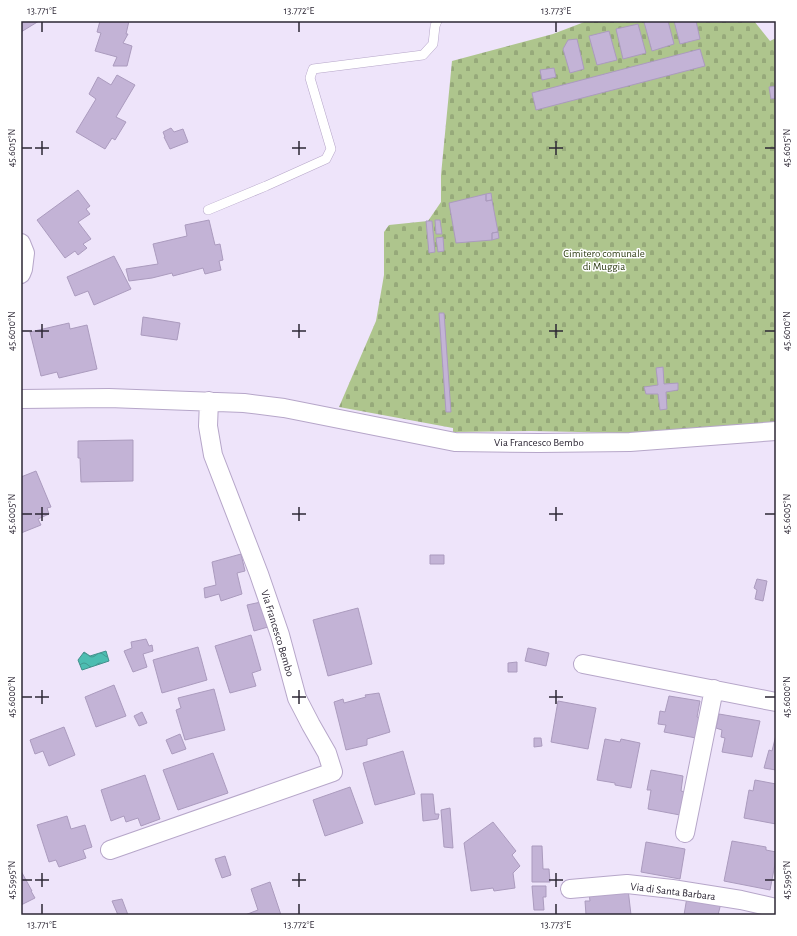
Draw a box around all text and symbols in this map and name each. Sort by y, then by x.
text: 13.771°E [27,6,57,16]
text: 13.772°E [284,6,314,16]
text: 13.773°E [541,6,571,16]
text: 45.6015°N [7,129,17,167]
text: 45.6015°N [782,129,792,167]
park label: Cimitero comunale di Muggia [563,248,645,272]
text: 45.6010°N [7,311,17,351]
text: 45.6010°N [782,311,792,351]
street label: Via Francesco Bembo [494,437,584,448]
text: 45.6005°N [7,494,17,534]
text: 45.6005°N [782,494,792,534]
street label: Via Francesco Bembo [259,589,296,678]
text: 45.6000°N [7,676,17,718]
text: 45.6000°N [782,676,792,718]
text: 45.5995°N [7,861,17,899]
text: 45.5995°N [782,861,792,899]
street label: Via di Santa Barbara [630,881,716,902]
text: 13.771°E [27,920,57,930]
text: 13.772°E [284,920,314,930]
text: 13.773°E [541,920,571,930]

